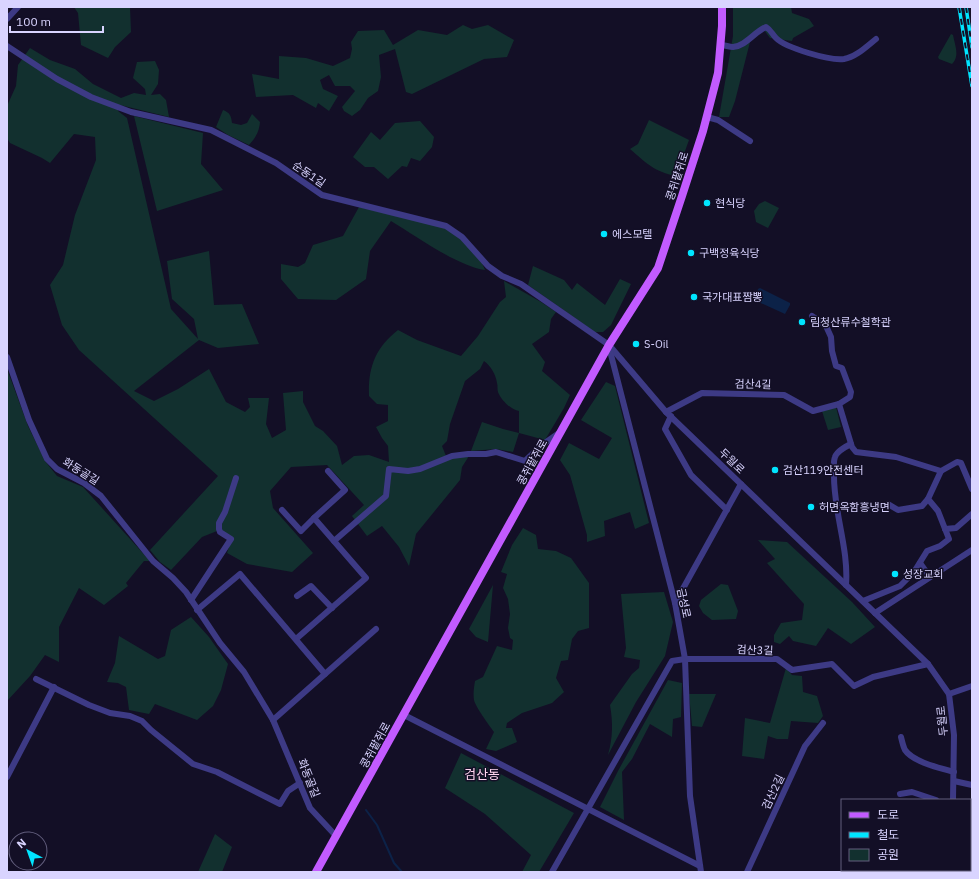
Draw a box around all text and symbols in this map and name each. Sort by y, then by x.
scale bar [10,8,103,34]
text: 100 m [16,14,51,29]
street label: 콩쥐팥쥐로 [663,150,691,202]
street label: 순동1길 [290,158,328,190]
place label: 현식당 [715,196,745,210]
marker: 현식당 [702,198,712,208]
place label: 에스모텔 [612,227,652,241]
marker: 에스모텔 [599,229,609,239]
place label: 구백정육식당 [699,246,760,260]
marker: 구백정육식당 [686,248,696,258]
place label: 국가대표짬뽕 [702,290,763,304]
marker: 국가대표짬뽕 [689,292,699,302]
place label: 림청산류수철학관 [810,315,891,329]
marker: 림청산류수철학관 [797,317,807,327]
place label: S-Oil [644,337,669,351]
marker: S-Oil [631,339,641,349]
street label: 검산4길 [734,377,772,391]
street label: 콩쥐팥쥐로 [514,436,550,488]
street label: 두월로 [716,445,748,477]
street label: 화동골길 [60,454,102,488]
place label: 검산119안전센터 [783,463,864,477]
marker: 검산119안전센터 [770,465,780,475]
place label: 허면옥함흥냉면 [819,500,890,514]
marker: 허면옥함흥냉면 [806,502,816,512]
place label: 성장교회 [903,567,943,581]
marker: 성장교회 [890,569,900,579]
street label: 금성로 [674,587,694,619]
street label: 검산3길 [736,642,774,658]
street label: 두월로 [933,705,951,737]
street label: 콩쥐팥쥐로 [357,719,393,771]
street label: 화동골길 [295,757,323,799]
district label: 검산동 [464,766,500,783]
street label: 검산2길 [759,772,787,812]
legend [841,799,971,871]
text: 도로 [877,807,899,822]
text: 철도 [877,827,899,842]
north arrow [8,831,48,871]
text: N [14,836,29,851]
text: 공원 [877,847,899,862]

